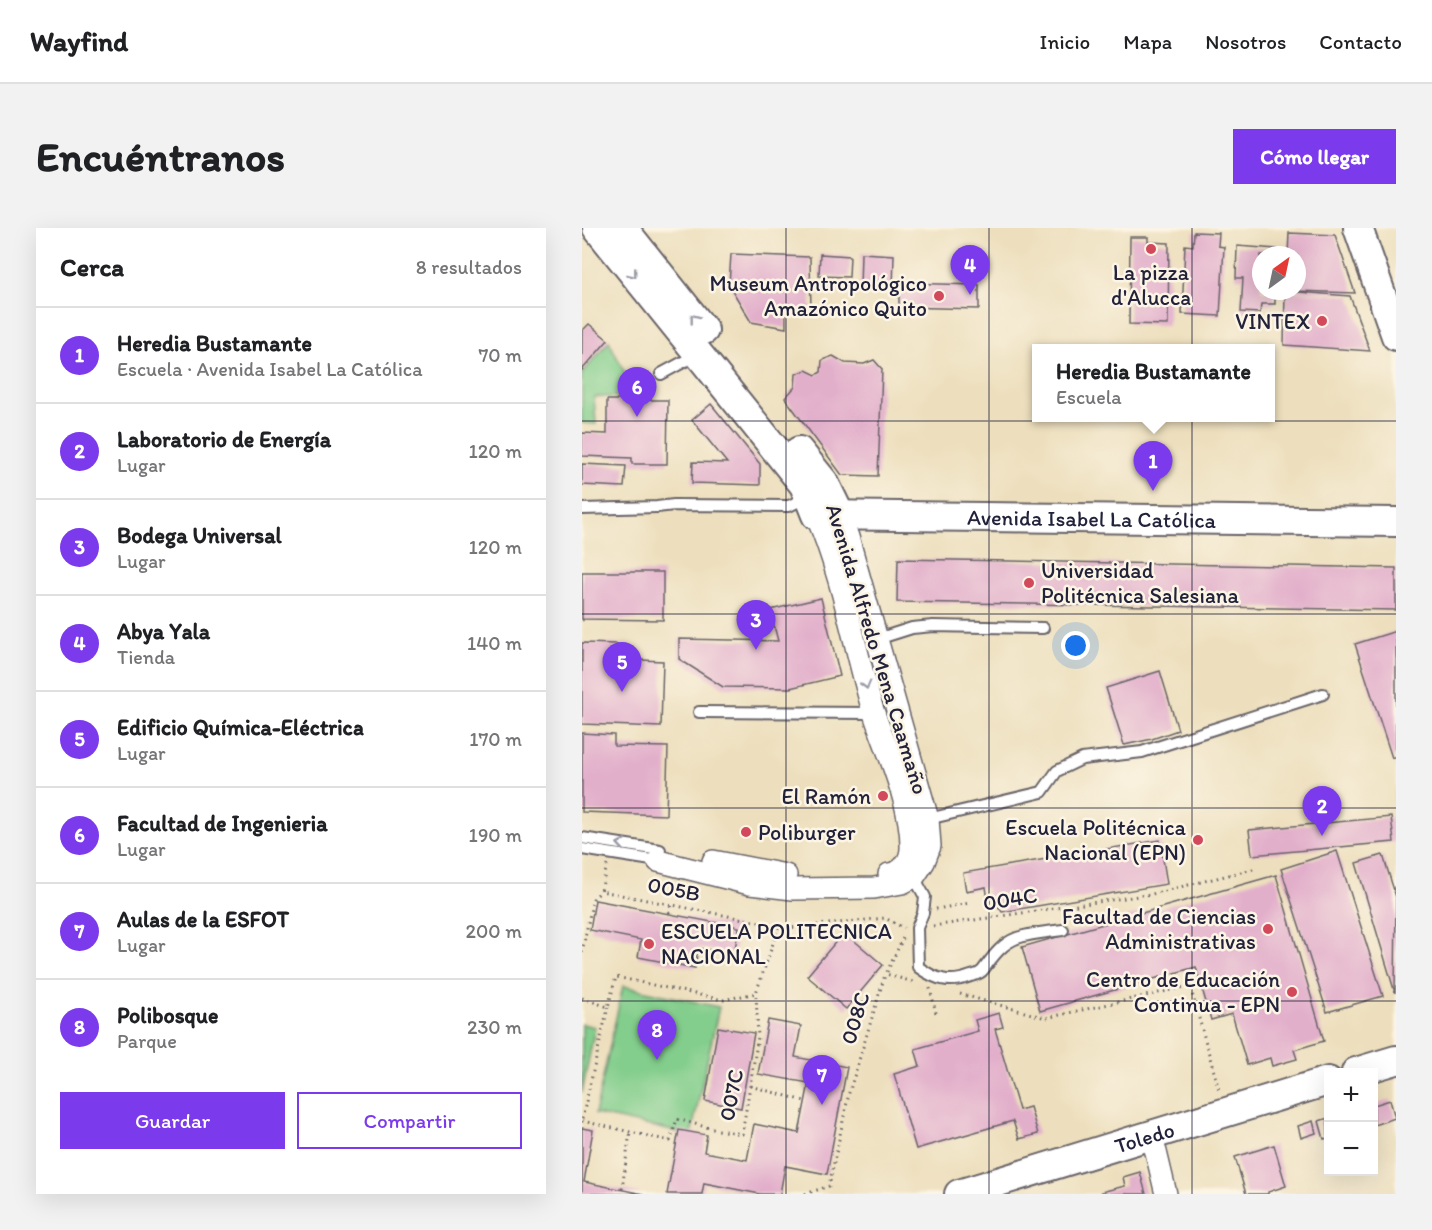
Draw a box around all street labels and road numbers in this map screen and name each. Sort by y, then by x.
street label: Avenida Alfredo Mena Caamaño [820,501,934,797]
street label: Avenida Isabel La Católica [967,503,1217,533]
street label: 005B [645,871,703,907]
street label: 004C [981,881,1039,917]
street label: 008C [834,989,876,1047]
street label: 007C [713,1067,749,1123]
street label: Toledo [1111,1115,1178,1159]

